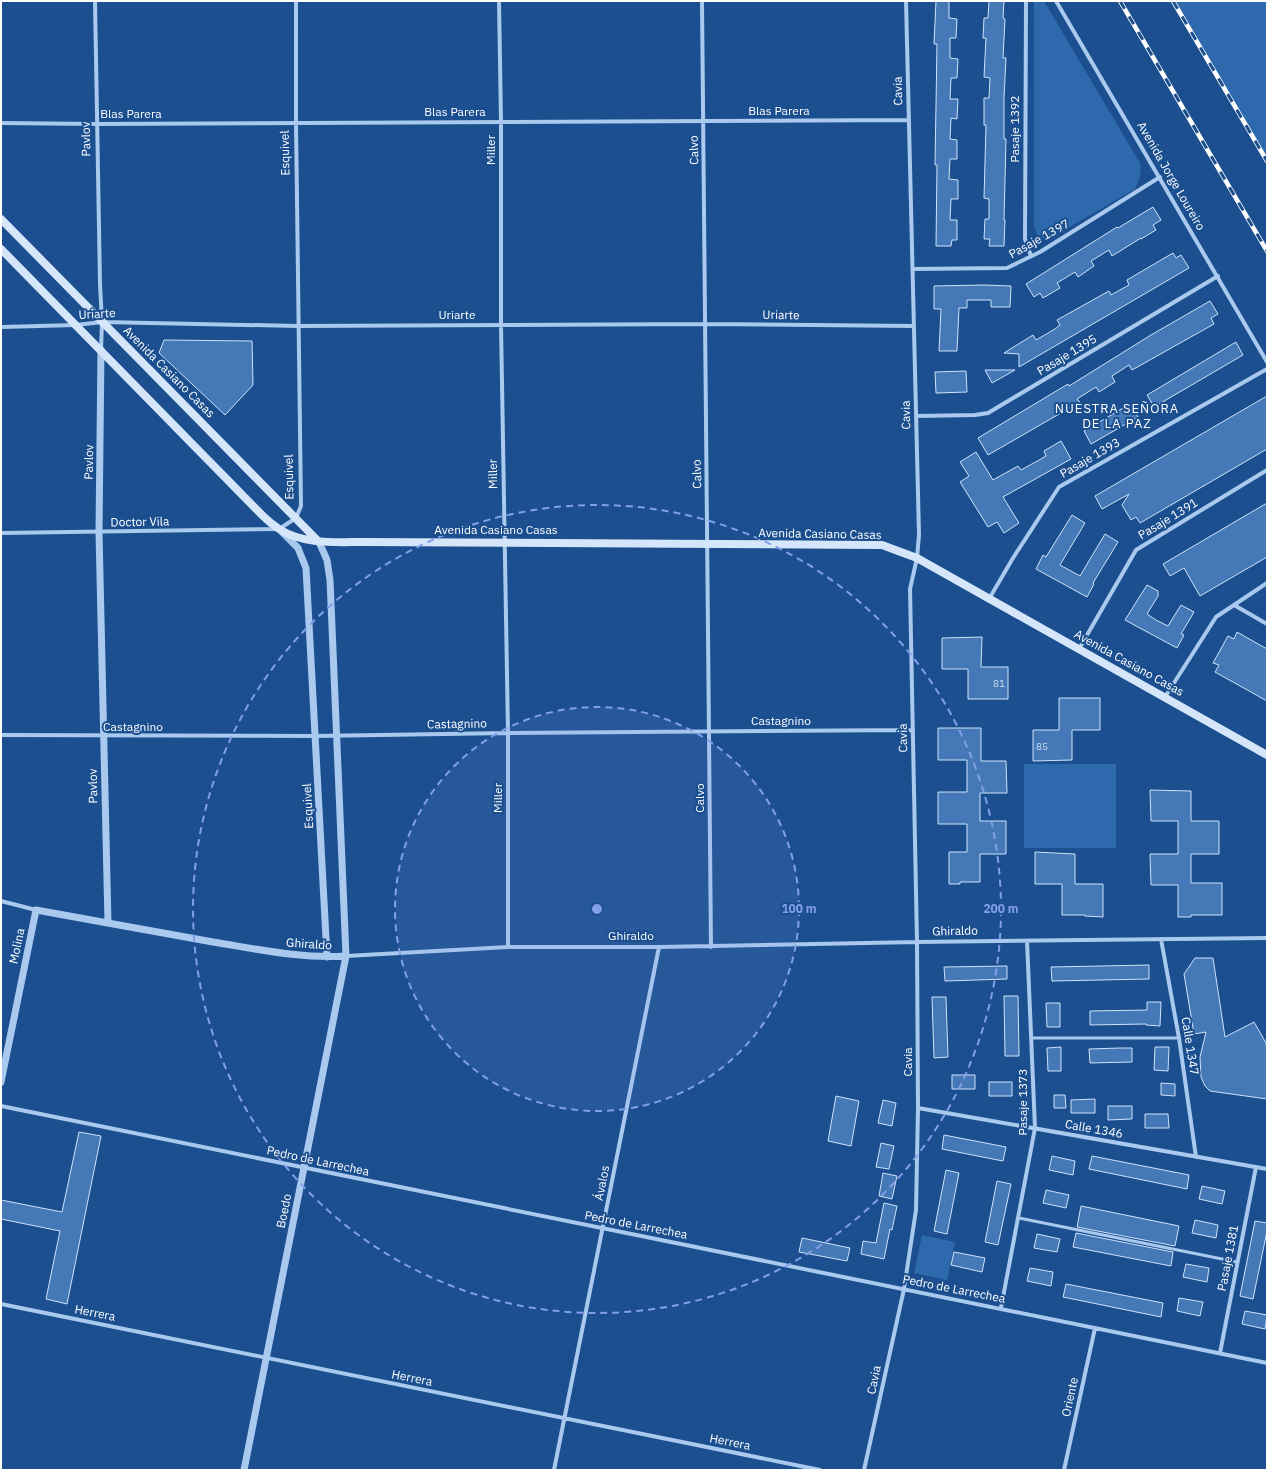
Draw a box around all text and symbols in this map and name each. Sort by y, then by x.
street label: Cavia [890,76,905,106]
street label: Pasaje 1392 [1007,95,1022,163]
street label: Blas Parera [748,103,810,118]
street label: Blas Parera [424,104,486,119]
street label: Blas Parera [100,106,162,121]
street label: Avenida Jorge Loureiro [1134,119,1209,233]
street label: Pavlov [78,121,93,157]
street label: Esquivel [277,130,292,176]
street label: Miller [483,134,498,165]
street label: Calvo [686,135,701,165]
street label: Pasaje 1397 [1006,216,1072,261]
street label: Uriarte [78,305,116,322]
street label: Uriarte [438,307,476,322]
street label: Uriarte [762,307,800,322]
street label: Avenida Casiano Casas [120,323,218,421]
street label: Pasaje 1395 [1034,331,1099,378]
street label: Cavia [898,400,913,430]
district label: NUESTRA SEÑORA DE LA PAZ [1055,400,1179,432]
street label: Pasaje 1393 [1057,434,1123,481]
street label: Pavlov [81,444,96,480]
street label: Esquivel [281,454,296,500]
street label: Miller [485,458,500,489]
street label: Calvo [689,459,704,489]
street label: Pasaje 1391 [1135,495,1200,542]
street label: Doctor Vila [110,513,170,530]
street label: Avenida Casiano Casas [434,522,558,537]
street label: Avenida Casiano Casas [758,525,882,542]
street label: Avenida Casiano Casas [1072,626,1187,699]
house number: 81 [993,677,1005,690]
street label: Castagnino [751,713,811,728]
street label: Castagnino [427,715,487,732]
street label: Castagnino [103,719,163,734]
street label: Cavia [895,723,910,753]
house number: 85 [1036,740,1048,753]
street label: Pavlov [85,768,100,804]
street label: Miller [490,782,505,813]
street label: Esquivel [299,783,316,829]
street label: Calvo [692,783,707,813]
text: 100 m [781,901,817,916]
text: 200 m [983,901,1019,916]
centre of rings [590,902,604,916]
street label: Ghiraldo [932,923,978,938]
street label: Molina [5,926,28,965]
street label: Ghiraldo [608,928,654,943]
street label: Ghiraldo [286,934,333,953]
street label: Calle 1347 [1179,1016,1202,1076]
street label: Cavia [900,1047,915,1077]
street label: Pasaje 1373 [1015,1068,1030,1136]
street label: Calle 1346 [1064,1116,1124,1141]
street label: Pedro de Larrechea [265,1142,371,1179]
street label: Ávalos [591,1164,612,1202]
street label: Boedo [273,1192,294,1229]
street label: Pedro de Larrechea [583,1207,689,1242]
street label: Pasaje 1381 [1214,1224,1241,1292]
street label: Pedro de Larrechea [901,1271,1007,1306]
street label: Herrera [73,1301,117,1324]
street label: Cavia [863,1364,884,1396]
street label: Herrera [390,1366,434,1389]
street label: Oriente [1058,1375,1081,1418]
street label: Herrera [708,1430,752,1453]

